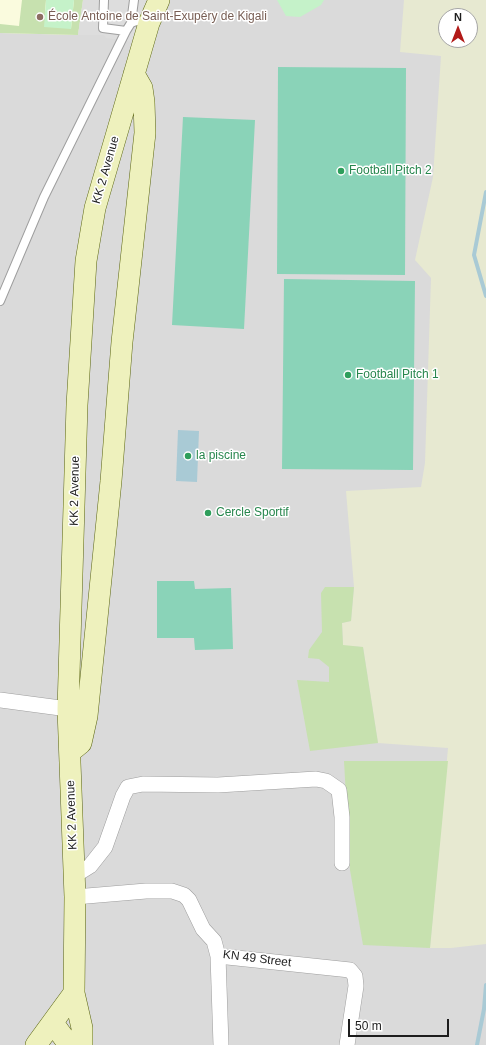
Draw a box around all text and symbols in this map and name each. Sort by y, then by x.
north arrow [438,8,478,48]
place label: École Antoine de Saint-Exupéry de Kigali [48,10,267,24]
text: N [454,11,462,23]
marker: École Antoine de Saint-Exupéry de Kigali [35,12,45,22]
street label: KK 2 Avenue [89,134,123,206]
place label: Football Pitch 2 [349,164,432,178]
marker: Football Pitch 2 [336,166,346,176]
place label: Football Pitch 1 [356,368,439,382]
marker: Football Pitch 1 [343,370,353,380]
place label: la piscine [196,449,246,463]
marker: la piscine [183,451,193,461]
street label: KK 2 Avenue [67,456,83,526]
place label: Cercle Sportif [216,506,289,520]
marker: Cercle Sportif [203,508,213,518]
street label: KK 2 Avenue [64,780,80,850]
street label: KN 49 Street [222,948,292,970]
scale bar [350,1011,451,1037]
text: 50 m [355,1019,382,1033]

